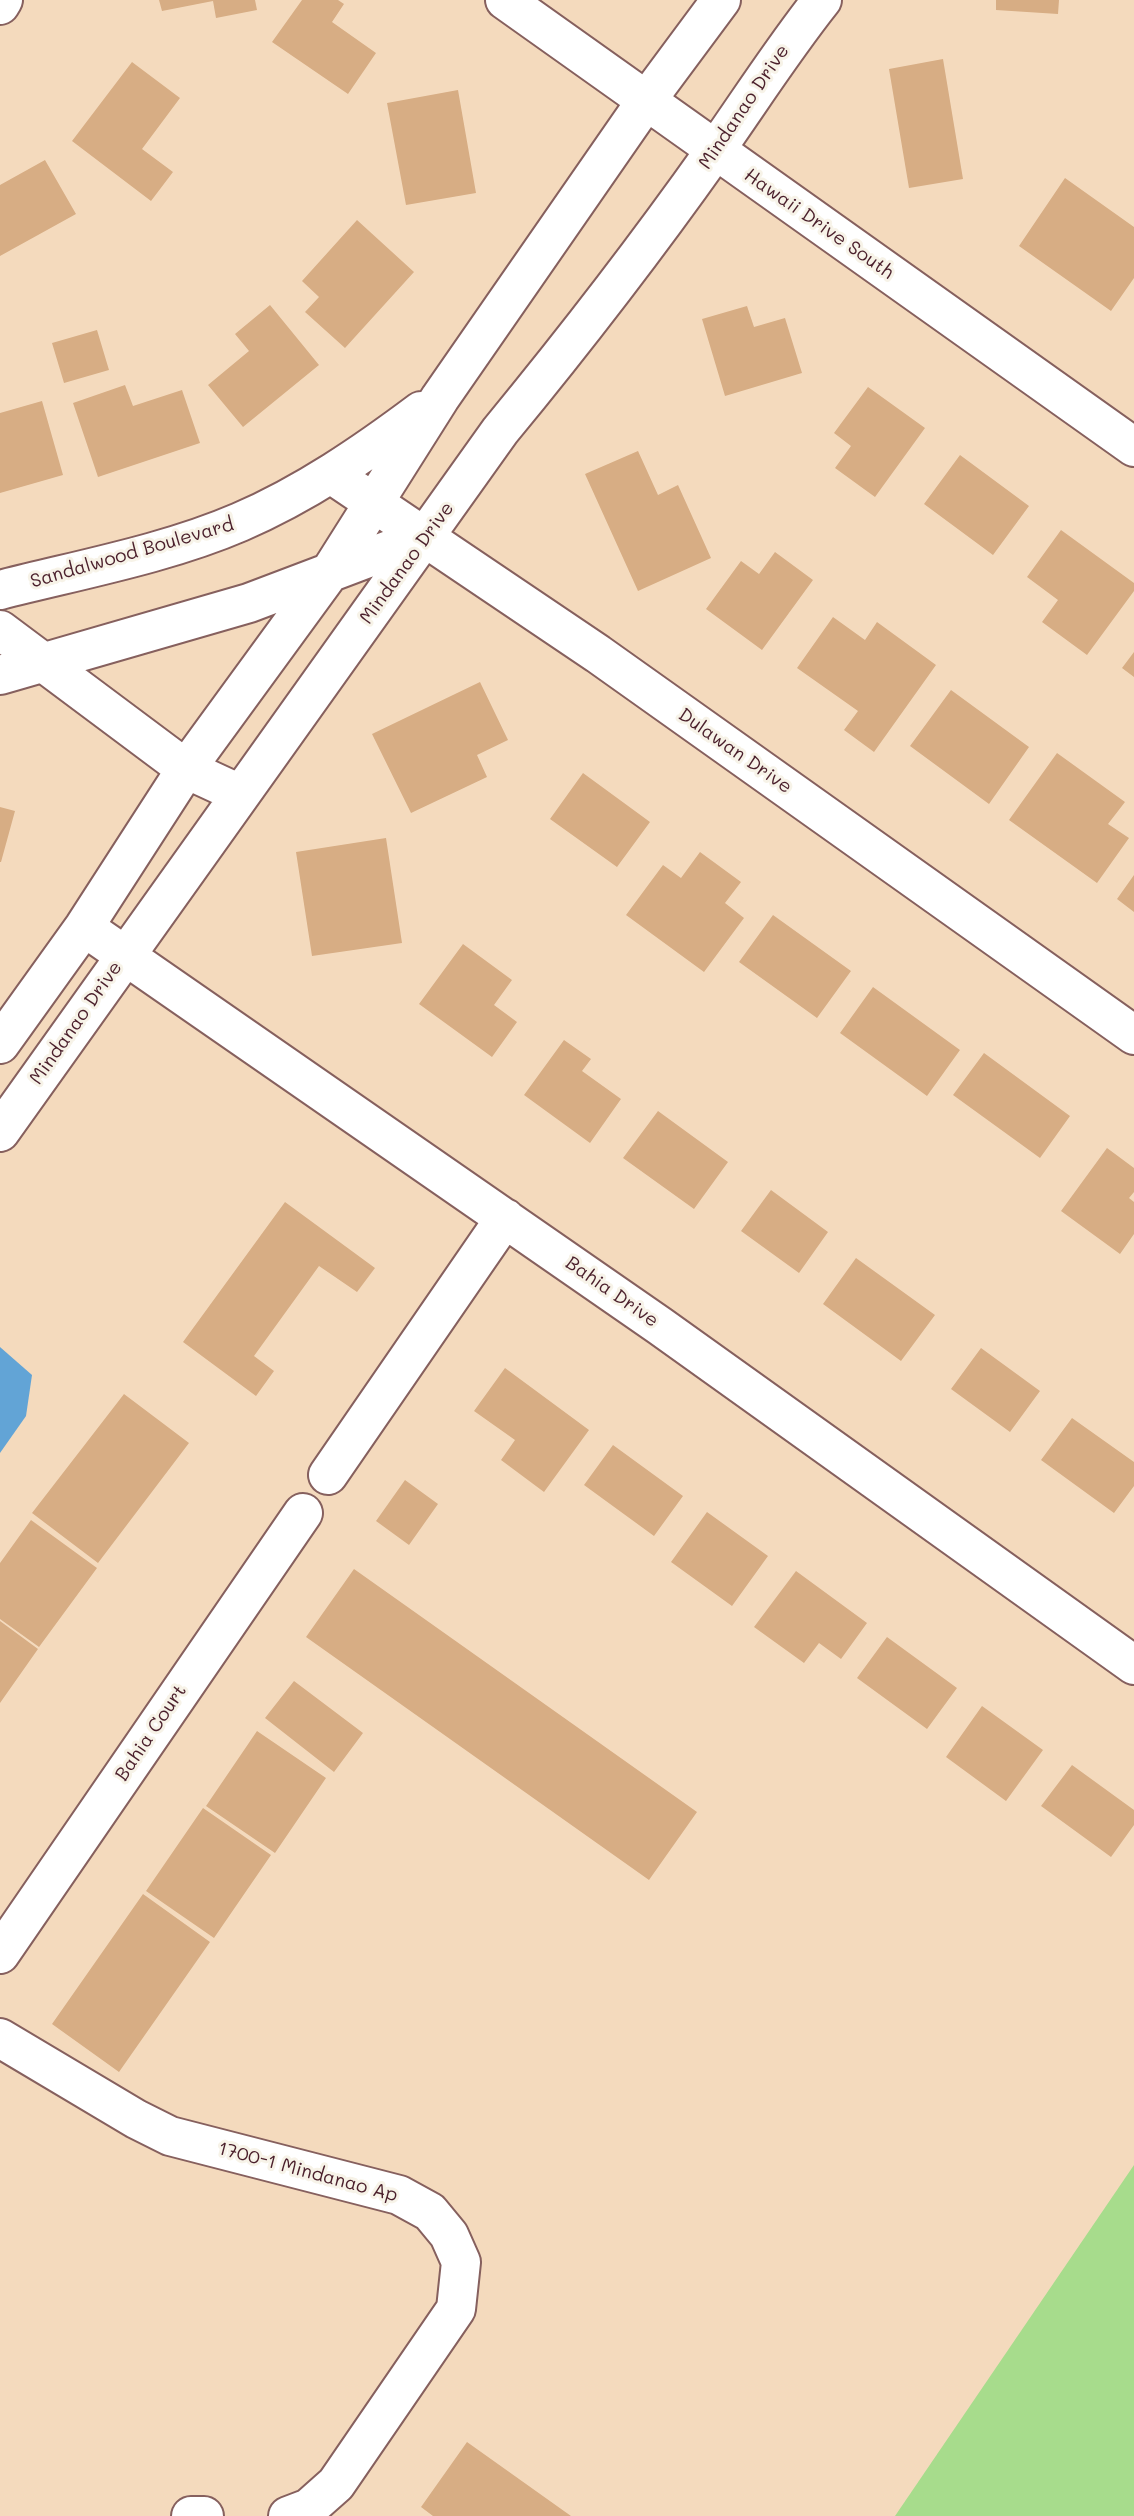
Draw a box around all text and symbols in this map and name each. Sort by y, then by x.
street label: Mindanao Drive [694,40,794,174]
street label: Hawaii Drive South [740,164,898,284]
street label: Mindanao Drive [355,498,459,628]
street label: Sandalwood Boulevard [28,513,236,593]
street label: Dulawan Drive [674,703,796,799]
street label: Mindanao Drive [25,957,127,1089]
street label: Bahia Drive [561,1252,663,1332]
street label: Bahia Court [110,1681,192,1785]
street label: 1700-1 Mindanao Ap [216,2137,400,2207]

